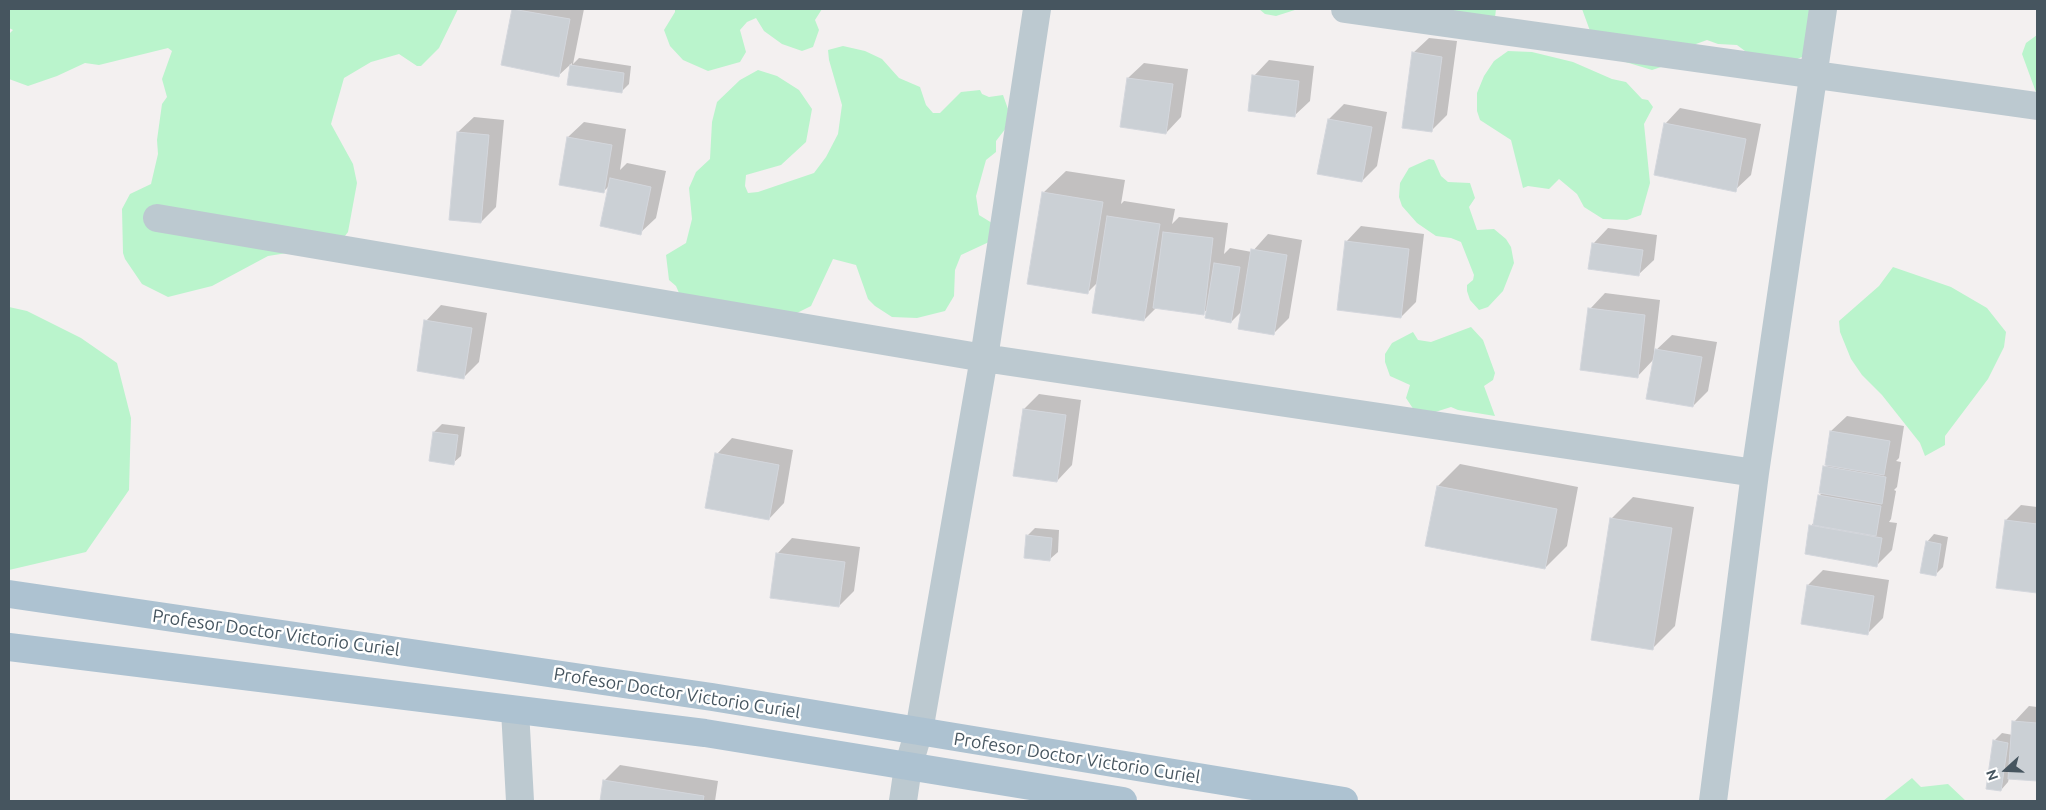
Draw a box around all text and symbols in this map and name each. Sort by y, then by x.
street label: Profesor Doctor Victorio Curiel [151,605,401,661]
street label: Profesor Doctor Victorio Curiel [552,663,802,723]
street label: Profesor Doctor Victorio Curiel [952,728,1202,788]
north arrow [1981,745,2031,795]
text: N [1983,767,2001,783]

